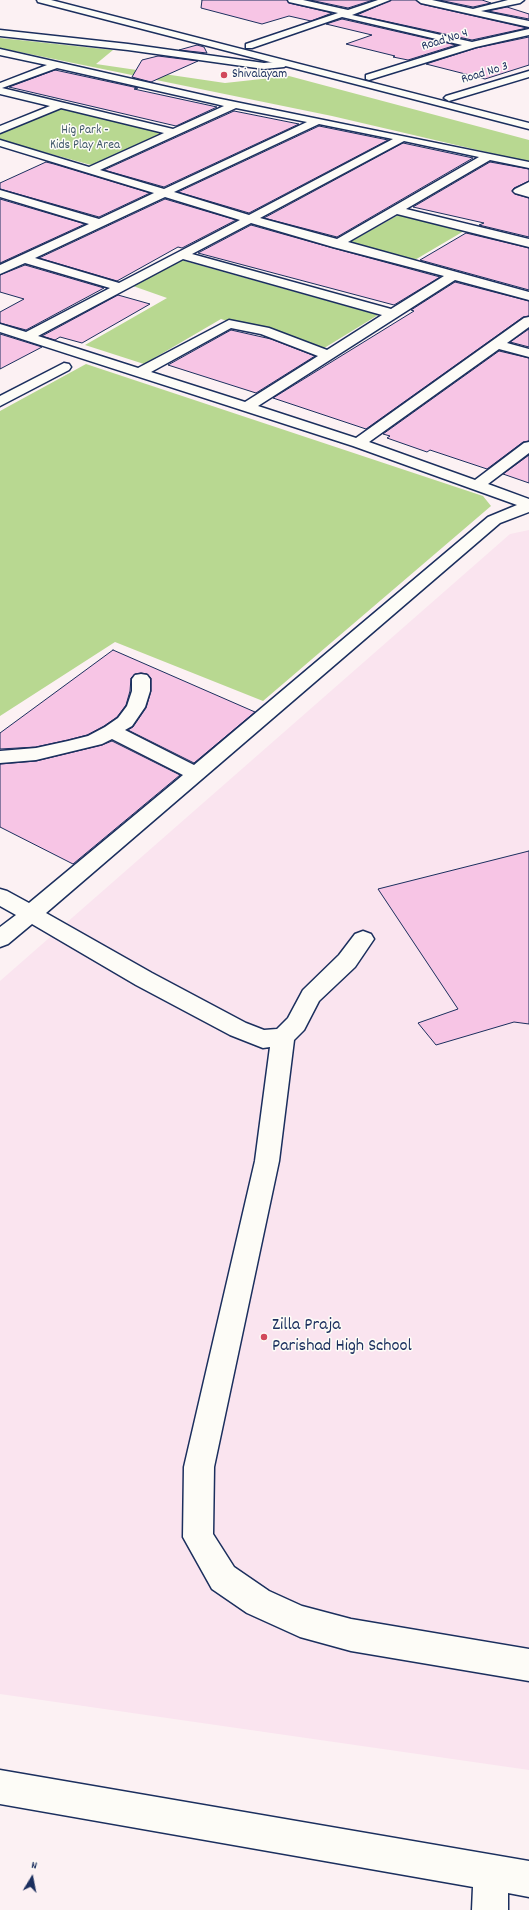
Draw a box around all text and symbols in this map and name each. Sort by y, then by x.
street label: Road No 4 [420,27,470,55]
street label: Road No 3 [460,59,510,89]
place label: Shivalayam [232,67,287,83]
marker: Shivalayam [219,70,229,80]
park label: Hig Park - Kids Play Area [50,123,120,154]
place label: Zilla Praja Parishad High School [272,1316,412,1358]
marker: Zilla Praja Parishad High School [259,1332,269,1342]
north arrow [12,1858,52,1898]
text: N [30,1858,38,1875]

